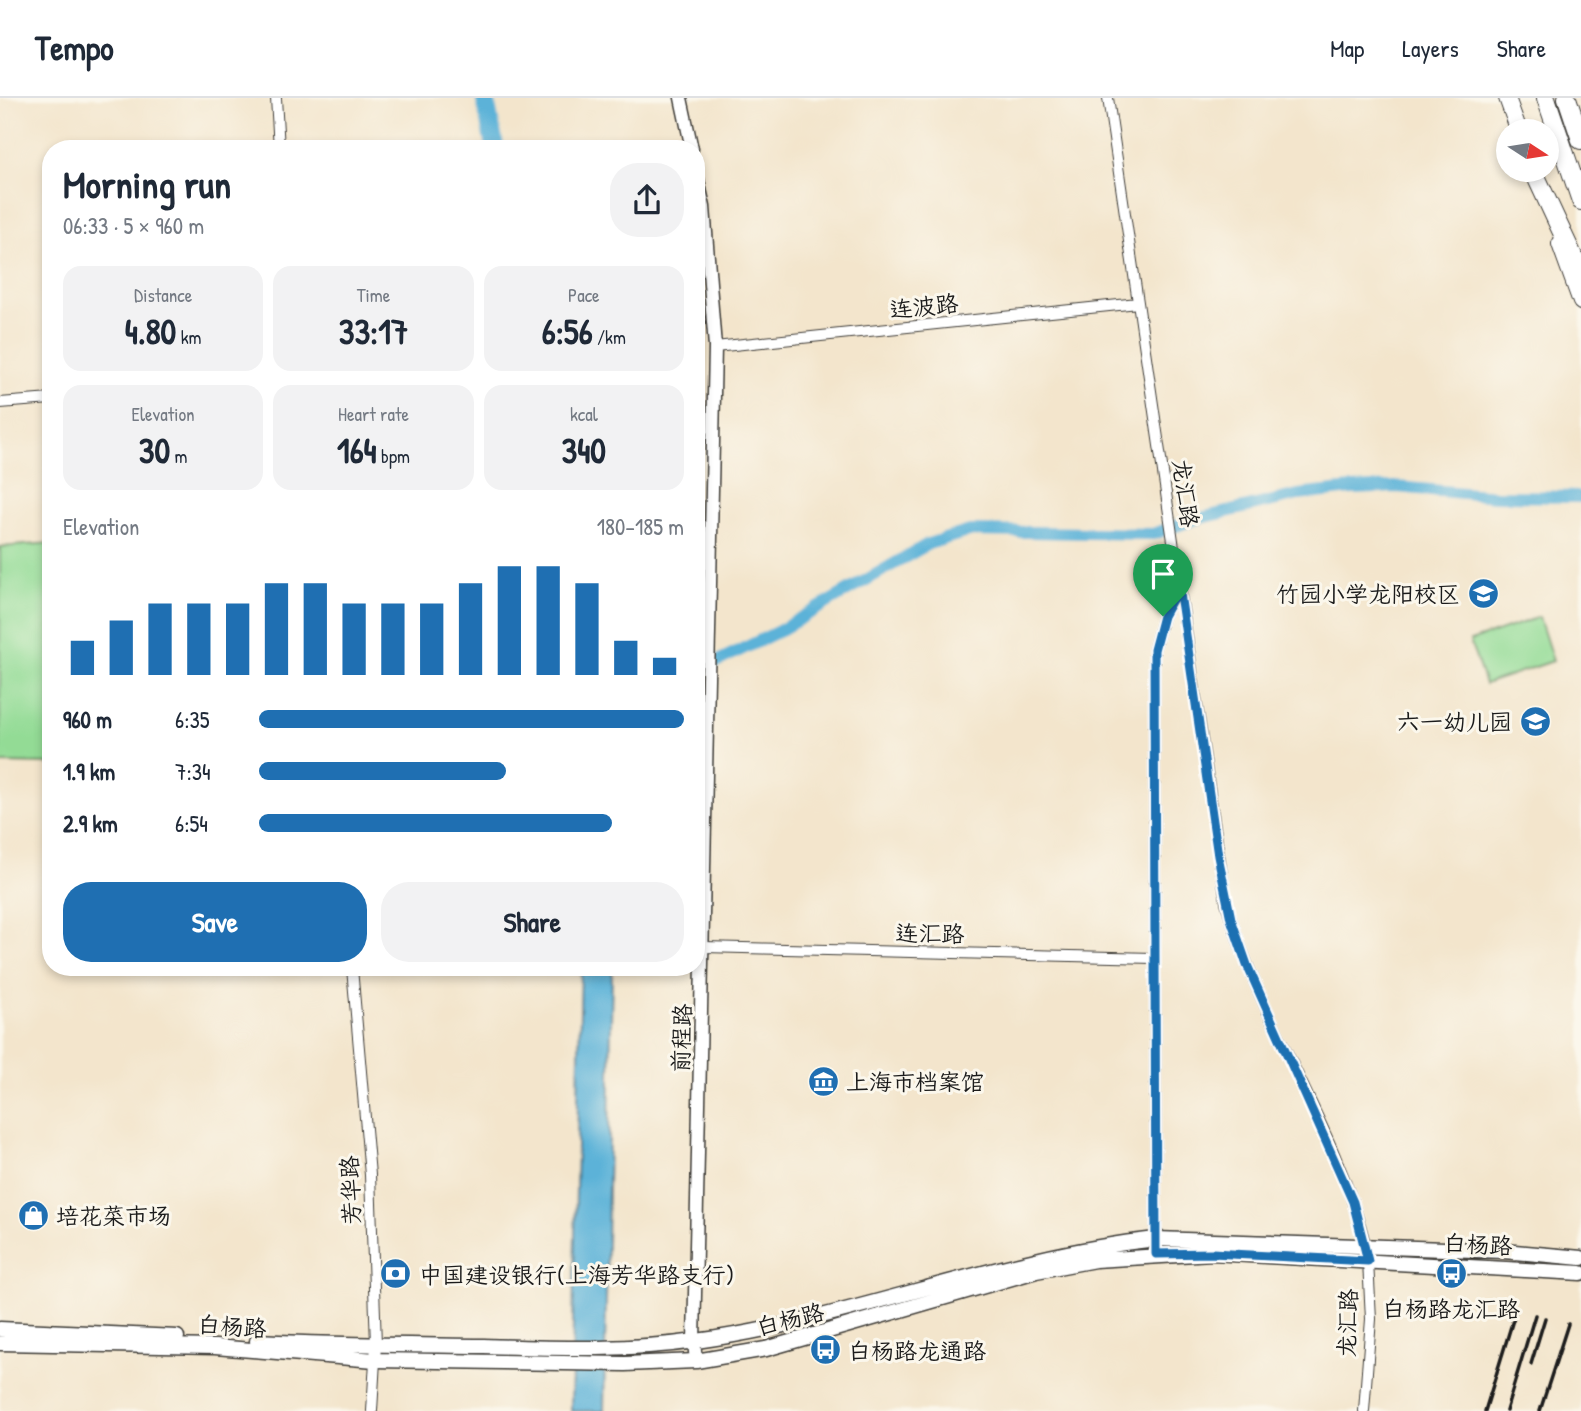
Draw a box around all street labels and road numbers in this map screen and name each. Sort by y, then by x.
street label: 连波路 [888,287,960,325]
street label: 龙汇路 [1166,457,1206,529]
street label: 连汇路 [895,917,965,949]
street label: 前程路 [664,1003,698,1073]
street label: 芳华路 [333,1155,367,1225]
street label: 白杨路 [1443,1227,1513,1261]
street label: 龙汇路 [1330,1288,1364,1358]
street label: 白杨路 [753,1296,827,1342]
street label: 白杨路 [197,1308,267,1344]

